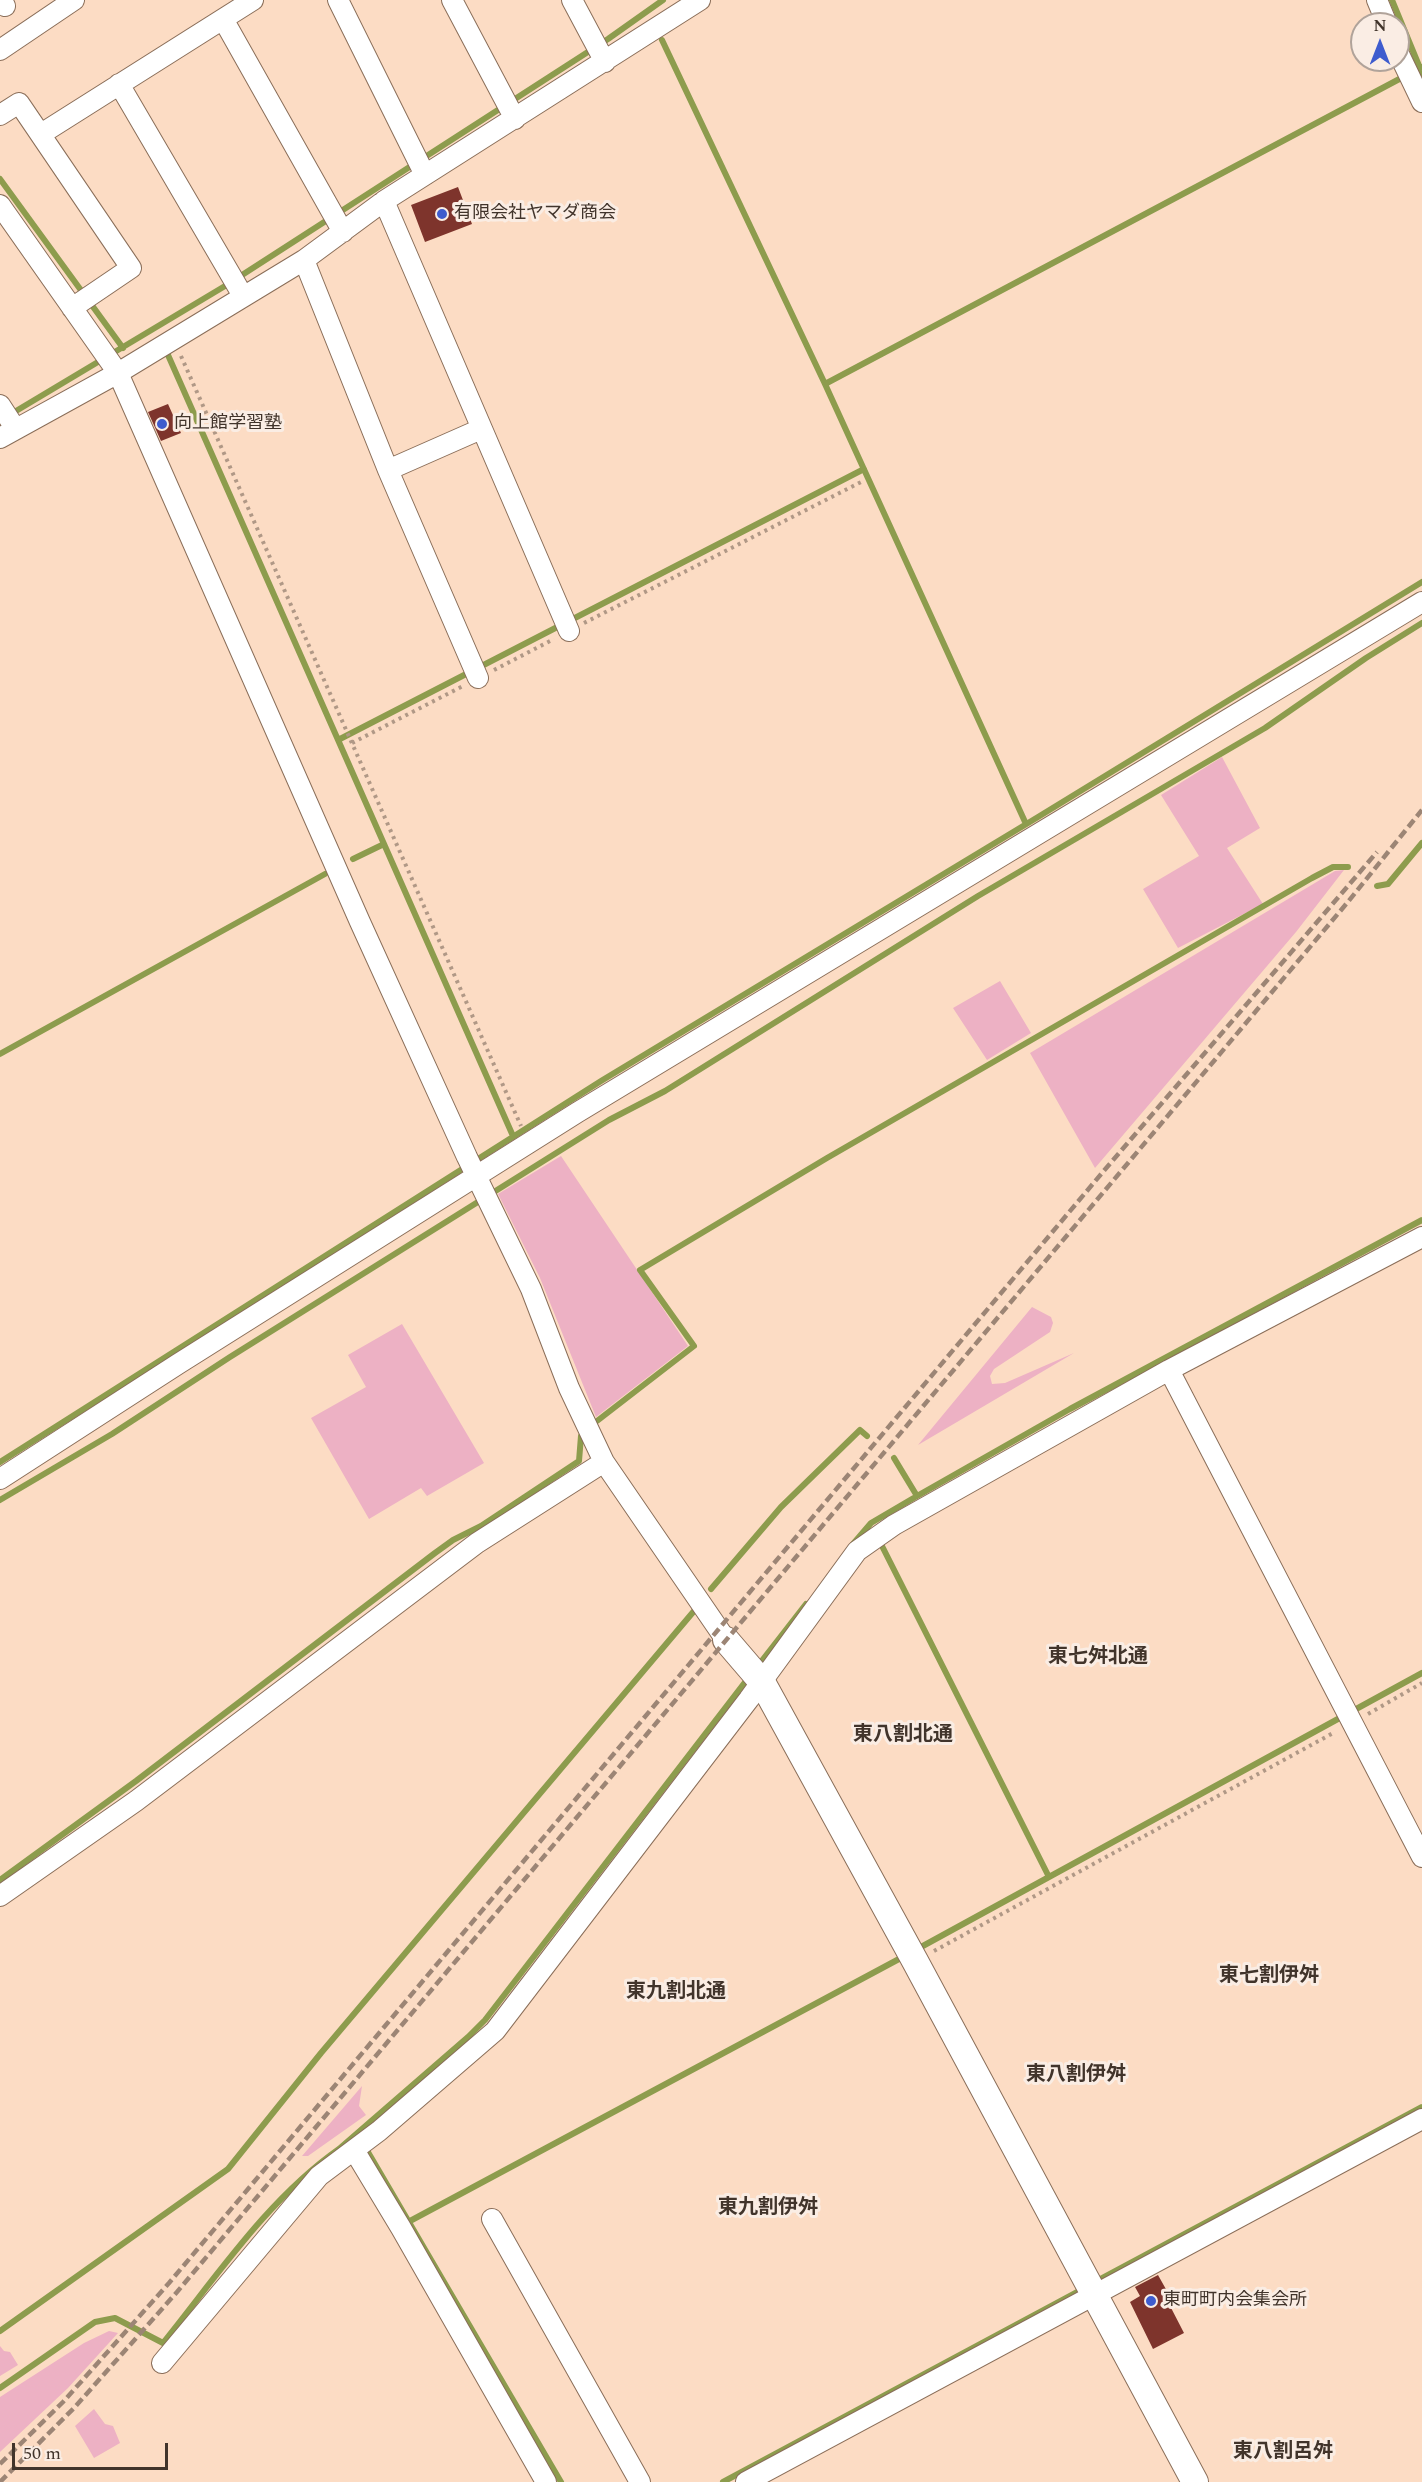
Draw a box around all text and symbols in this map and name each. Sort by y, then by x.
north arrow [1350,12,1410,72]
text: N [1373,14,1387,38]
place label: 有限会社ヤマダ商会 [454,203,616,225]
marker: 有限会社ヤマダ商会 [435,207,449,221]
place label: 向上館学習塾 [174,413,282,435]
marker: 向上館学習塾 [155,417,169,431]
district label: 東七舛北通 [1048,1646,1148,1670]
district label: 東八割北通 [853,1724,953,1748]
district label: 東七割伊舛 [1219,1965,1319,1989]
district label: 東九割北通 [626,1981,726,2005]
district label: 東八割伊舛 [1026,2064,1126,2088]
district label: 東九割伊舛 [718,2197,818,2221]
place label: 東町町内会集会所 [1163,2290,1307,2312]
marker: 東町町内会集会所 [1144,2294,1158,2308]
scale bar [15,2431,171,2469]
text: 50 m [23,2440,61,2467]
district label: 東八割呂舛 [1233,2441,1333,2465]

